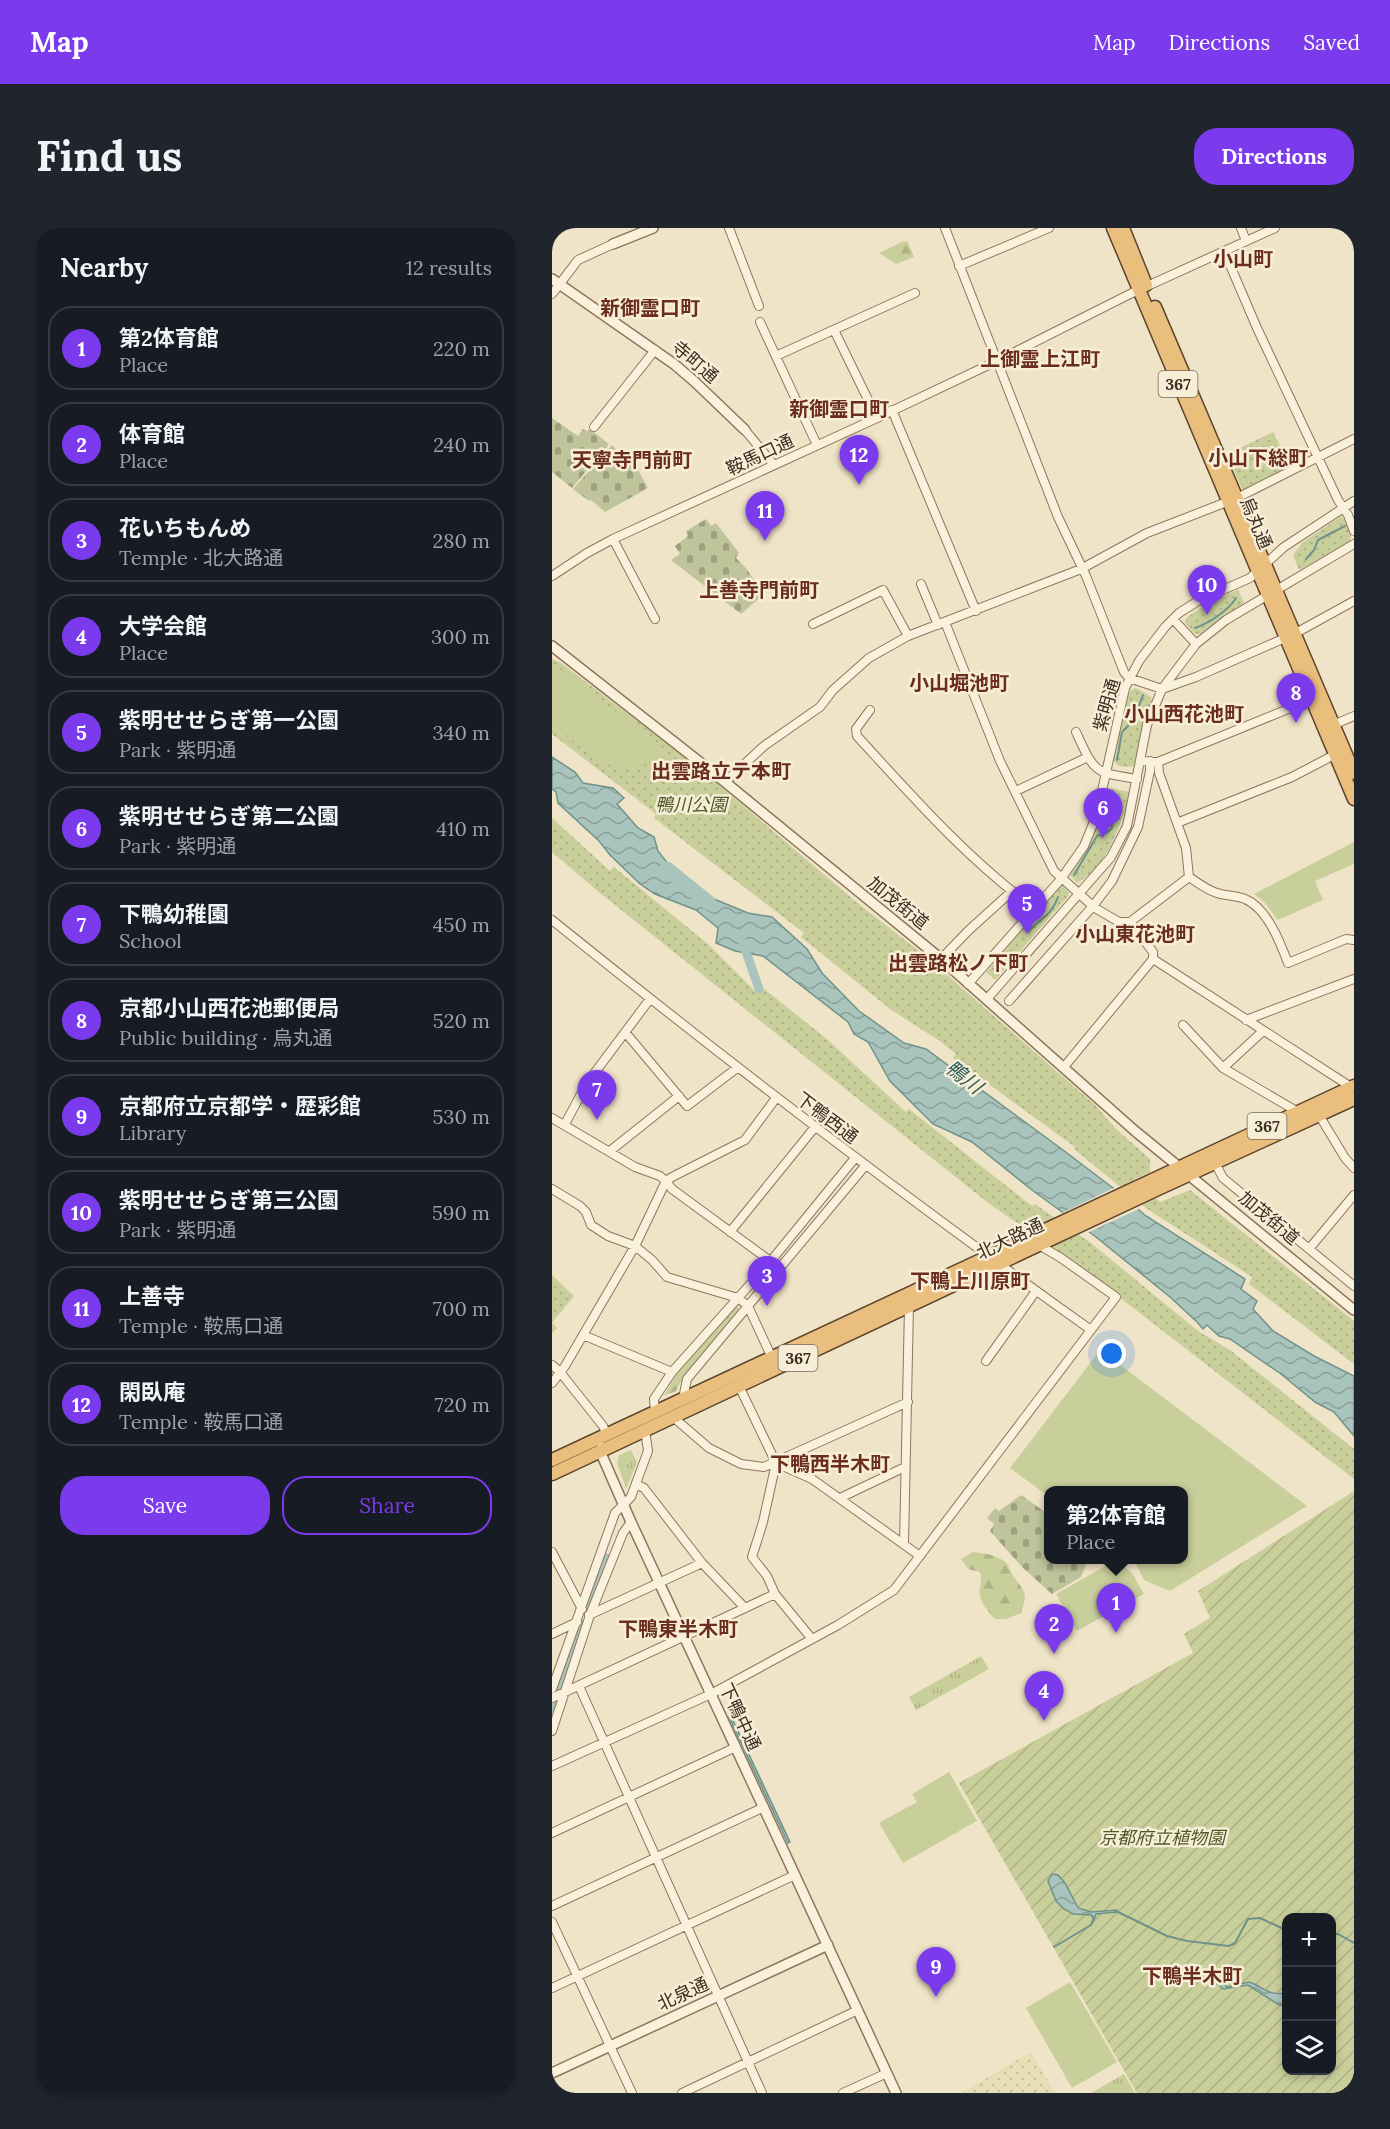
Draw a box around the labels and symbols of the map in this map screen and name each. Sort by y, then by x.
district label: 小山町 [1213,246,1273,271]
district label: 新御霊口町 [600,295,700,320]
street label: 寺町通 [667,335,723,388]
district label: 上御霊上江町 [980,346,1100,371]
road number: 367 [1158,371,1198,397]
district label: 新御霊口町 [789,396,889,421]
street label: 鞍馬口通 [722,429,797,480]
pin: 12 [840,436,878,485]
district label: 小山下総町 [1208,445,1308,470]
district label: 天寧寺門前町 [572,447,692,472]
pin: 11 [746,492,784,541]
street label: 烏丸通 [1235,493,1278,552]
pin: 10 [1188,566,1226,615]
district label: 上善寺門前町 [699,577,819,602]
district label: 小山堀池町 [909,670,1009,695]
pin: 8 [1276,674,1316,723]
street label: 紫明通 [1088,676,1125,734]
district label: 小山西花池町 [1124,701,1244,726]
district label: 出雲路立テ本町 [651,758,791,783]
pin: 6 [1084,788,1122,838]
park label: 鴨川公園 [655,793,730,816]
street label: 加茂街道 [863,871,934,934]
pin: 5 [1008,884,1046,934]
district label: 小山東花池町 [1075,921,1195,946]
district label: 出雲路松ノ下町 [888,950,1028,975]
water label: 鴨川 [941,1054,989,1100]
pin: 7 [578,1070,616,1120]
street label: 下鴨西通 [792,1087,863,1148]
road number: 367 [1248,1113,1286,1139]
street label: 加茂街道 [1234,1186,1304,1250]
street label: 北大路通 [972,1213,1047,1264]
pin: 3 [748,1256,786,1306]
district label: 下鴨上川原町 [910,1268,1030,1293]
your location [1097,1339,1126,1368]
road number: 367 [778,1345,818,1371]
district label: 下鴨西半木町 [770,1451,890,1476]
pin: 1 [1096,1584,1136,1633]
pin: 2 [1034,1604,1074,1654]
district label: 下鴨東半木町 [618,1616,738,1641]
pin: 4 [1024,1672,1064,1721]
street label: 下鴨中通 [715,1679,766,1754]
park label: 京都府立植物園 [1099,1826,1228,1849]
pin: 9 [916,1948,956,1997]
district label: 下鴨半木町 [1142,1963,1242,1988]
street label: 北泉通 [653,1972,712,2015]

